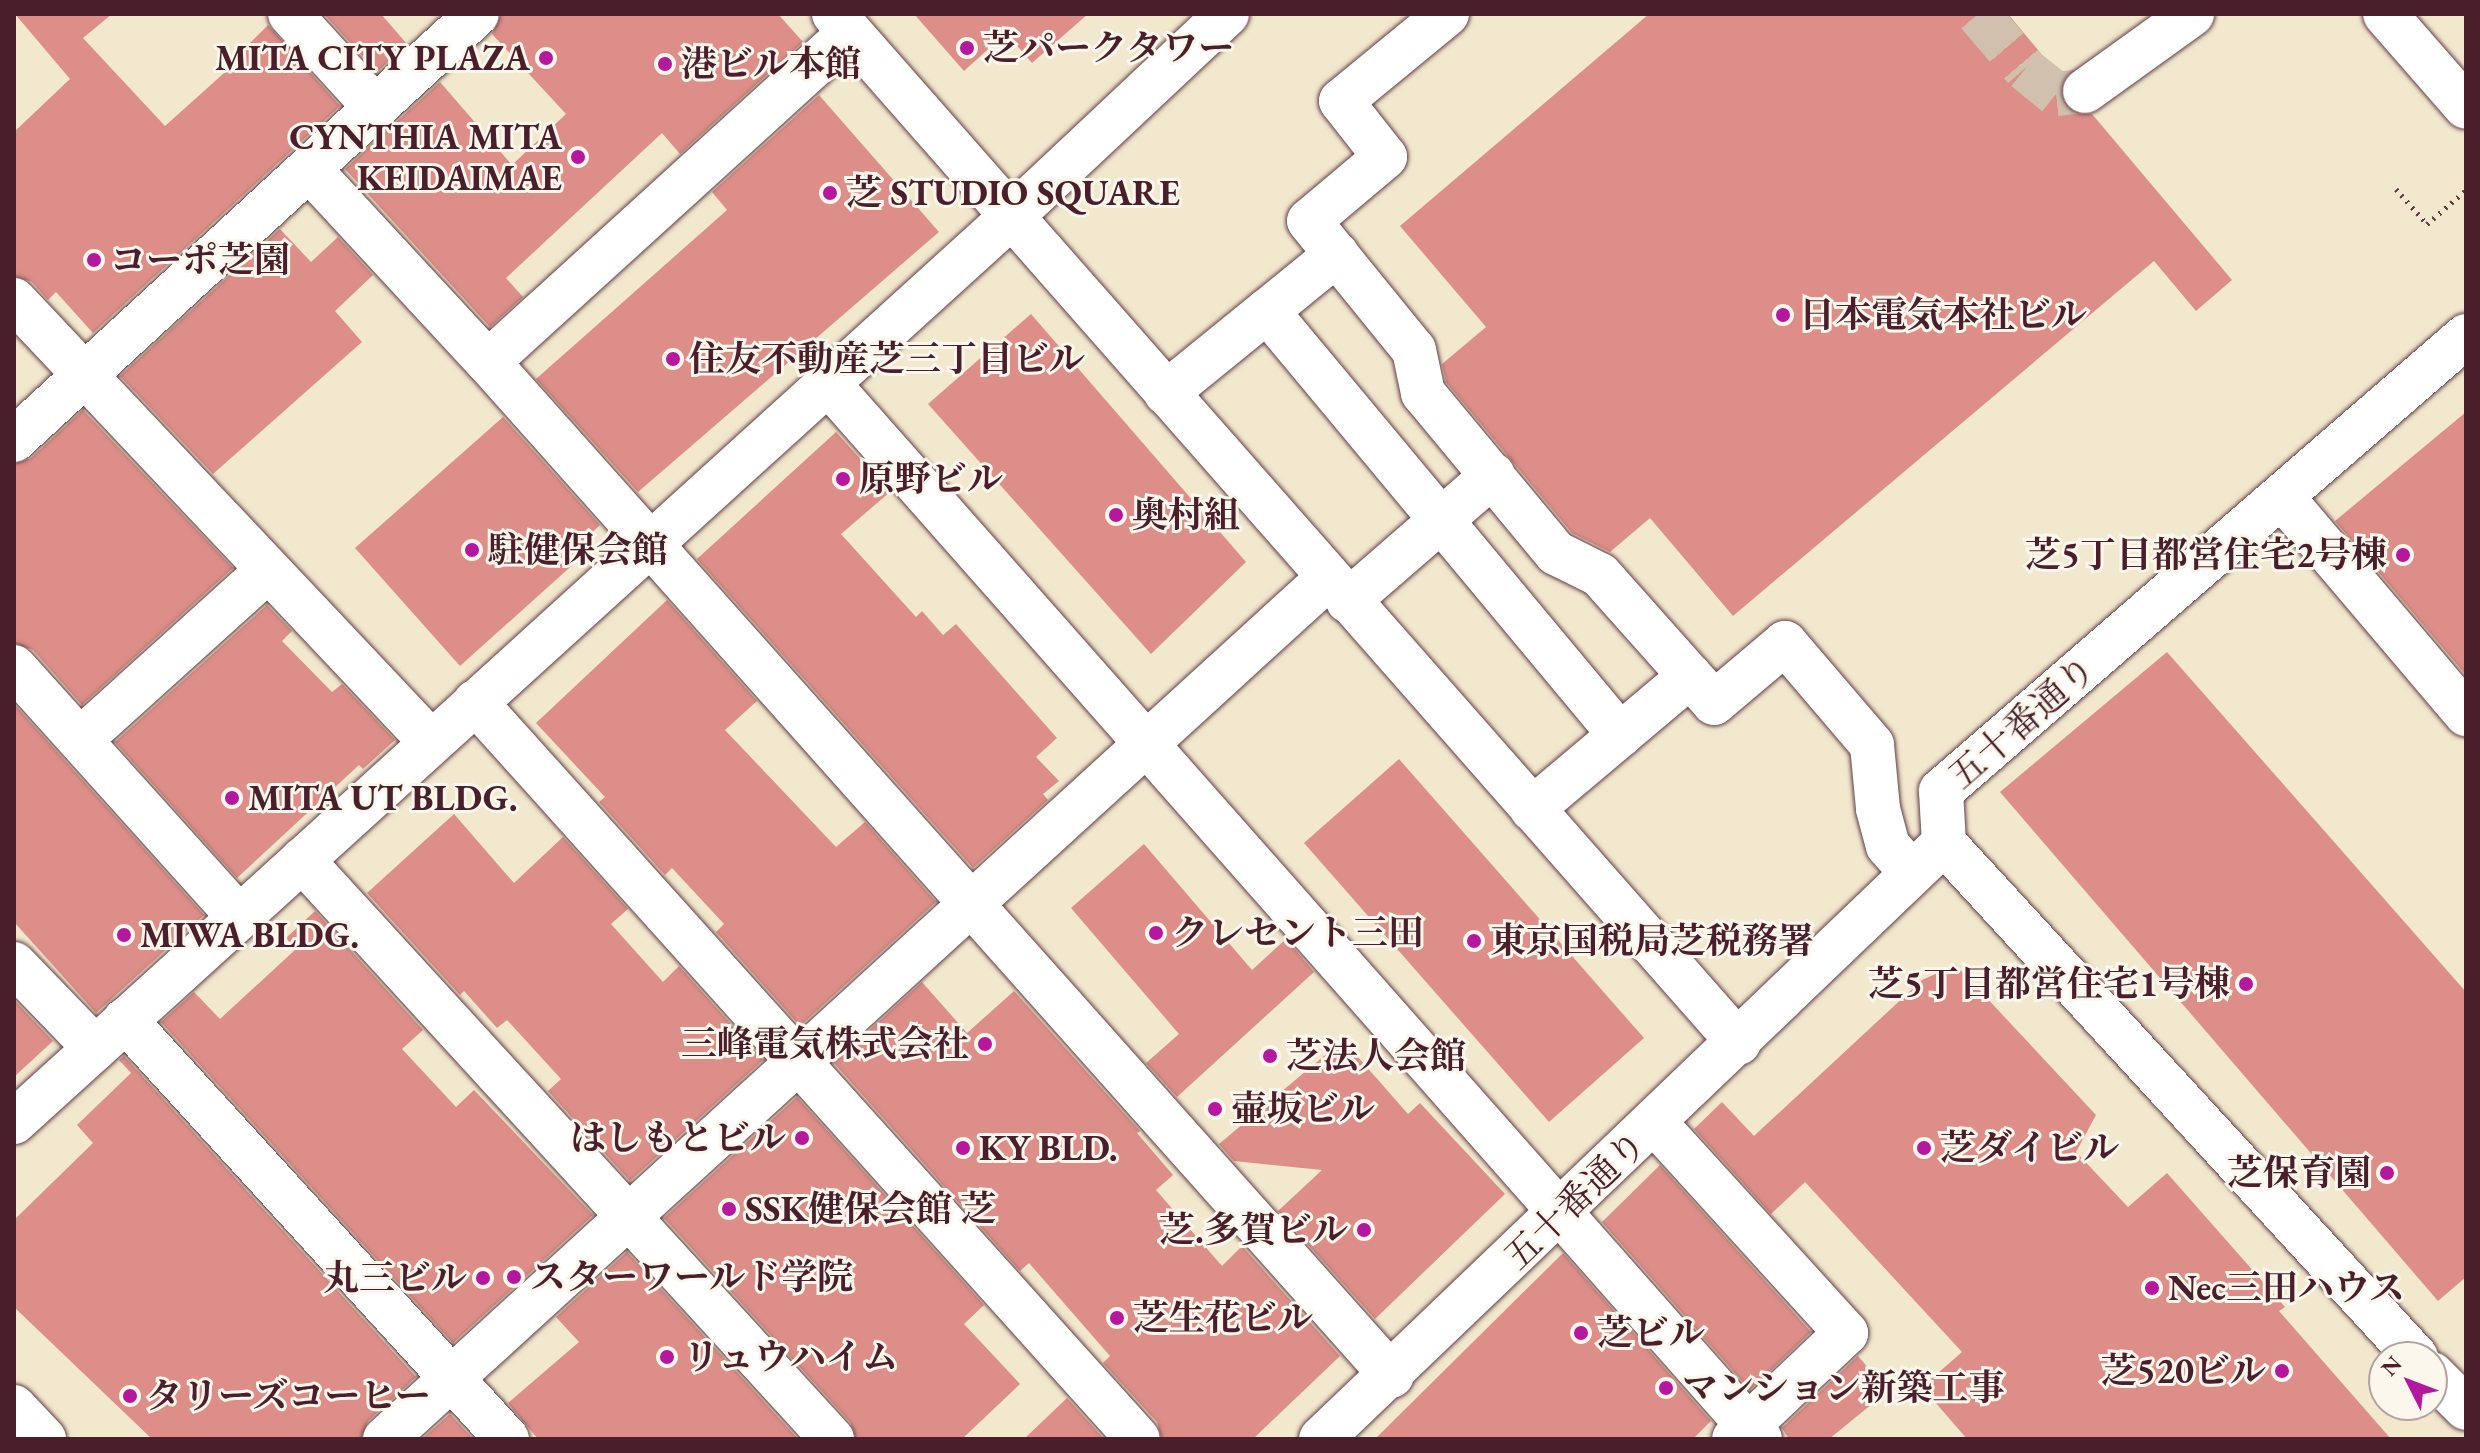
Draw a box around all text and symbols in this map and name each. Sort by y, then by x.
place label: 芝パークタワー [983,26,1235,70]
place label: MITA CITY PLAZA [215,36,530,80]
marker: 芝パークタワー [958,39,976,57]
place label: 港ビル本館 [681,42,861,86]
marker: MITA CITY PLAZA [537,49,555,67]
marker: 港ビル本館 [656,55,674,73]
place label: CYNTHIA MITA KEIDAIMAE [289,114,562,199]
marker: CYNTHIA MITA KEIDAIMAE [569,148,587,166]
place label: 芝 STUDIO SQUARE [846,171,1180,215]
marker: 芝 STUDIO SQUARE [821,184,839,202]
place label: コーポ芝園 [110,238,290,282]
marker: コーポ芝園 [85,251,103,269]
place label: 日本電気本社ビル [1799,293,2087,337]
marker: 日本電気本社ビル [1774,306,1792,324]
place label: 住友不動産芝三丁目ビル [689,337,1085,381]
marker: 住友不動産芝三丁目ビル [664,350,682,368]
place label: 原野ビル [859,457,1003,501]
marker: 原野ビル [834,470,852,488]
place label: 奥村組 [1132,493,1240,537]
marker: 奥村組 [1107,506,1125,524]
place label: 駐健保会館 [488,528,668,572]
place label: 芝5丁目都営住宅2号棟 [2025,533,2387,577]
marker: 駐健保会館 [463,541,481,559]
marker: 芝5丁目都営住宅2号棟 [2394,546,2412,564]
street label: 五十番通り [1940,647,2104,797]
place label: MITA UT BLDG. [248,776,518,820]
marker: MITA UT BLDG. [223,789,241,807]
place label: クレセント三田 [1172,911,1424,955]
place label: MIWA BLDG. [140,913,359,957]
place label: 東京国税局芝税務署 [1490,919,1814,963]
marker: クレセント三田 [1147,924,1165,942]
marker: MIWA BLDG. [115,926,133,944]
marker: 東京国税局芝税務署 [1465,932,1483,950]
place label: 芝5丁目都営住宅1号棟 [1868,962,2230,1006]
marker: 芝5丁目都営住宅1号棟 [2237,975,2255,993]
place label: 三峰電気株式会社 [681,1022,969,1066]
place label: 芝法人会館 [1286,1034,1466,1078]
marker: 三峰電気株式会社 [976,1035,994,1053]
marker: 芝法人会館 [1261,1047,1279,1065]
place label: 壷坂ビル [1231,1087,1375,1131]
marker: 壷坂ビル [1206,1100,1224,1118]
place label: はしもとビル [570,1116,786,1160]
street label: 五十番通り [1495,1122,1655,1278]
place label: KY BLD. [979,1126,1118,1170]
place label: 芝ダイビル [1940,1126,2120,1170]
marker: はしもとビル [793,1129,811,1147]
marker: KY BLD. [954,1139,972,1157]
marker: 芝ダイビル [1915,1139,1933,1157]
place label: 芝保育園 [2227,1151,2371,1195]
marker: 芝保育園 [2378,1164,2396,1182]
place label: SSK健保会館 芝 [745,1187,997,1231]
marker: SSK健保会館 芝 [720,1200,738,1218]
place label: 芝.多賀ビル [1159,1208,1348,1252]
marker: 芝.多賀ビル [1355,1221,1373,1239]
place label: スターワールド学院 [530,1255,854,1299]
place label: 丸三ビル [323,1256,467,1300]
place label: Nec三田ハウス [2168,1266,2406,1310]
marker: スターワールド学院 [505,1268,523,1286]
marker: 丸三ビル [474,1269,492,1287]
marker: Nec三田ハウス [2143,1279,2161,1297]
place label: 芝生花ビル [1133,1296,1313,1340]
marker: 芝生花ビル [1108,1309,1126,1327]
place label: 芝ビル [1597,1311,1705,1355]
marker: 芝ビル [1572,1324,1590,1342]
place label: リュウハイム [683,1335,899,1379]
north arrow [2368,1341,2448,1421]
marker: リュウハイム [658,1348,676,1366]
place label: 芝520ビル [2101,1349,2266,1393]
text: N [2375,1350,2408,1382]
marker: 芝520ビル [2273,1362,2291,1380]
place label: マンション新築工事 [1682,1366,2006,1410]
place label: タリーズコーヒー [146,1374,433,1418]
marker: マンション新築工事 [1657,1379,1675,1397]
marker: タリーズコーヒー [121,1387,139,1405]

